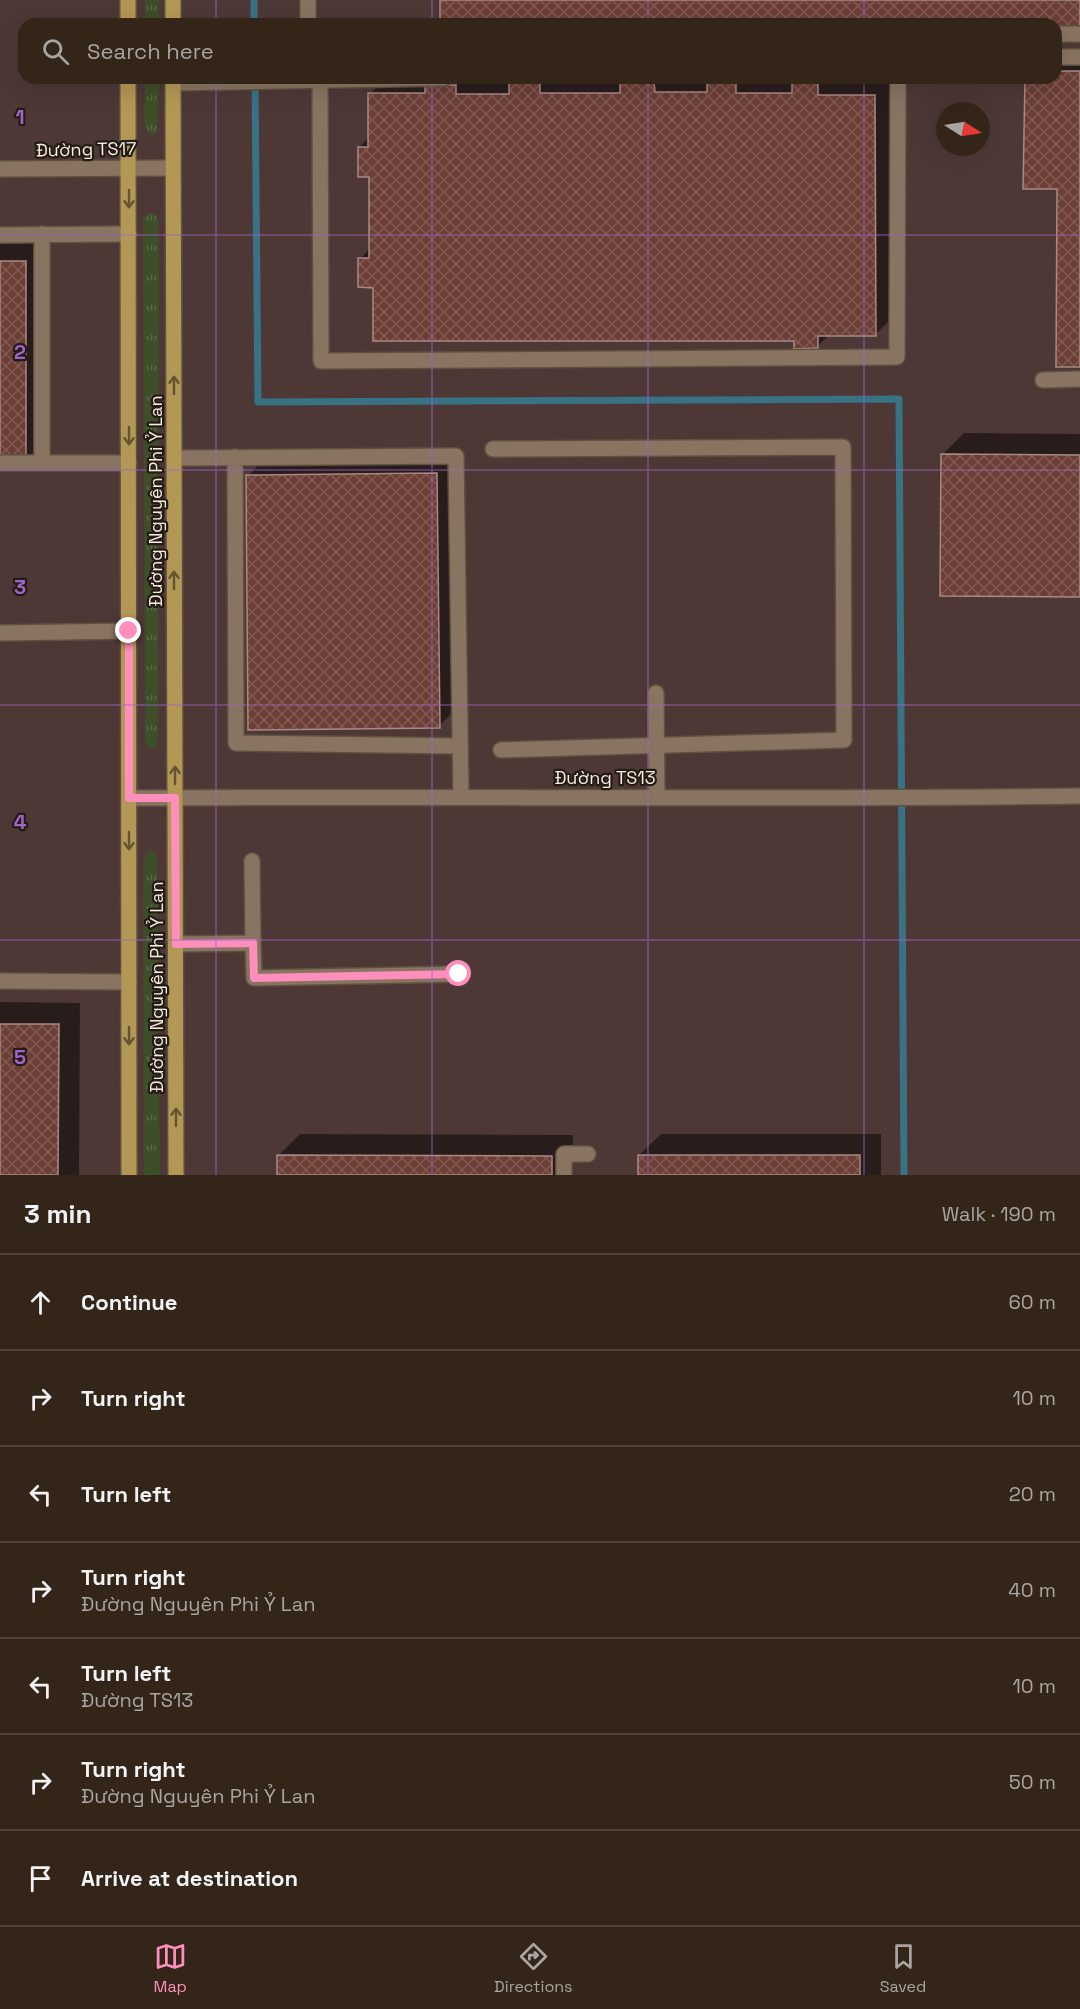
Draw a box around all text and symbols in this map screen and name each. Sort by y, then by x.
search box [18,18,1062,84]
icon: search [39,35,72,68]
text: Search here [87,37,214,65]
north arrow [936,102,990,156]
text: 1 [15,104,25,130]
street label: Đường TS17 [36,137,136,161]
one-way arrow [123,189,135,209]
text: 2 [14,339,26,365]
one-way arrow [168,375,180,395]
street label: Đường Nguyên Phi Ỷ Lan [144,395,167,607]
one-way arrow [123,426,135,446]
one-way arrow [168,570,180,590]
text: 3 [14,574,26,600]
route end [115,617,141,643]
one-way arrow [169,765,181,785]
street label: Đường TS13 [554,766,656,789]
text: 4 [14,809,27,835]
one-way arrow [123,831,135,851]
street label: Đường Nguyên Phi Ỷ Lan [145,881,168,1093]
route start [445,960,471,986]
one-way arrow [123,1026,135,1046]
text: 5 [14,1044,26,1070]
one-way arrow [170,1107,182,1127]
text: 3 min [24,1197,92,1231]
text: Walk · 190 m [942,1201,1056,1227]
icon: ahead [24,1286,57,1319]
text: Continue [81,1288,177,1316]
text: 60 m [1009,1289,1056,1315]
icon: right [24,1382,57,1415]
text: Turn right [81,1384,186,1412]
text: 10 m [1012,1385,1056,1411]
icon: left [24,1478,57,1511]
text: Turn left [81,1480,171,1508]
text: 20 m [1009,1481,1056,1507]
text: Turn right [81,1563,186,1591]
icon: right [24,1574,57,1607]
text: 40 m [1008,1577,1056,1603]
text: Đường Nguyên Phi Ỷ Lan [81,1591,315,1617]
text: Turn left [81,1659,171,1687]
icon: left [24,1670,57,1703]
text: 10 m [1012,1673,1056,1699]
text: Đường TS13 [81,1687,193,1713]
text: Turn right [81,1755,186,1783]
icon: right [24,1766,57,1799]
text: 50 m [1009,1769,1056,1795]
text: Đường Nguyên Phi Ỷ Lan [81,1783,315,1809]
icon: arrive [24,1862,57,1895]
text: Arrive at destination [81,1864,298,1892]
tab: Map [154,1940,187,1997]
tab: Directions [494,1940,573,1997]
tab: Saved [880,1940,926,1997]

